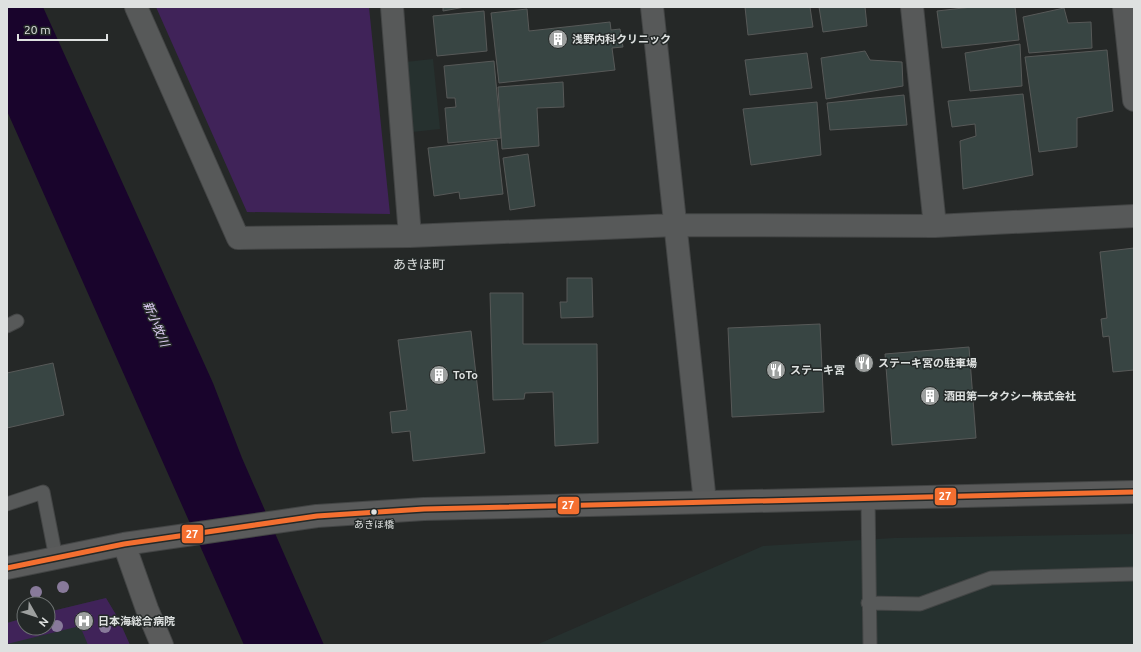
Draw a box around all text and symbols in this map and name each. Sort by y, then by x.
scale bar [18,16,107,42]
text: 20 m [24,23,51,36]
building icon: 浅野内科クリニック [547,28,569,50]
place label: 浅野内科クリニック [572,33,671,45]
district label: あきほ町 [393,257,445,271]
water label: 新小牧川 [141,299,173,350]
restaurant icon: ステーキ宮の駐車場 [853,352,875,374]
place label: ステーキ宮の駐車場 [878,357,977,369]
restaurant icon: ステーキ宮 [765,359,787,381]
building icon: ToTo [428,364,450,386]
place label: ステーキ宮 [790,364,845,376]
place label: ToTo [453,369,478,381]
building icon: 酒田第一タクシー株式会社 [919,385,941,407]
place label: 酒田第一タクシー株式会社 [944,390,1076,402]
line badge: 27 [934,487,957,506]
text: 27 [939,490,951,502]
line badge: 27 [557,496,580,515]
text: 27 [562,499,574,511]
marker: あきほ橋 [369,507,379,517]
place label: あきほ橋 [354,519,394,530]
line badge: 27 [181,524,204,544]
text: 27 [186,528,198,540]
north arrow [16,596,56,636]
hospital icon: 日本海総合病院 [73,610,95,632]
text: N [37,615,51,629]
place label: 日本海総合病院 [98,615,175,627]

